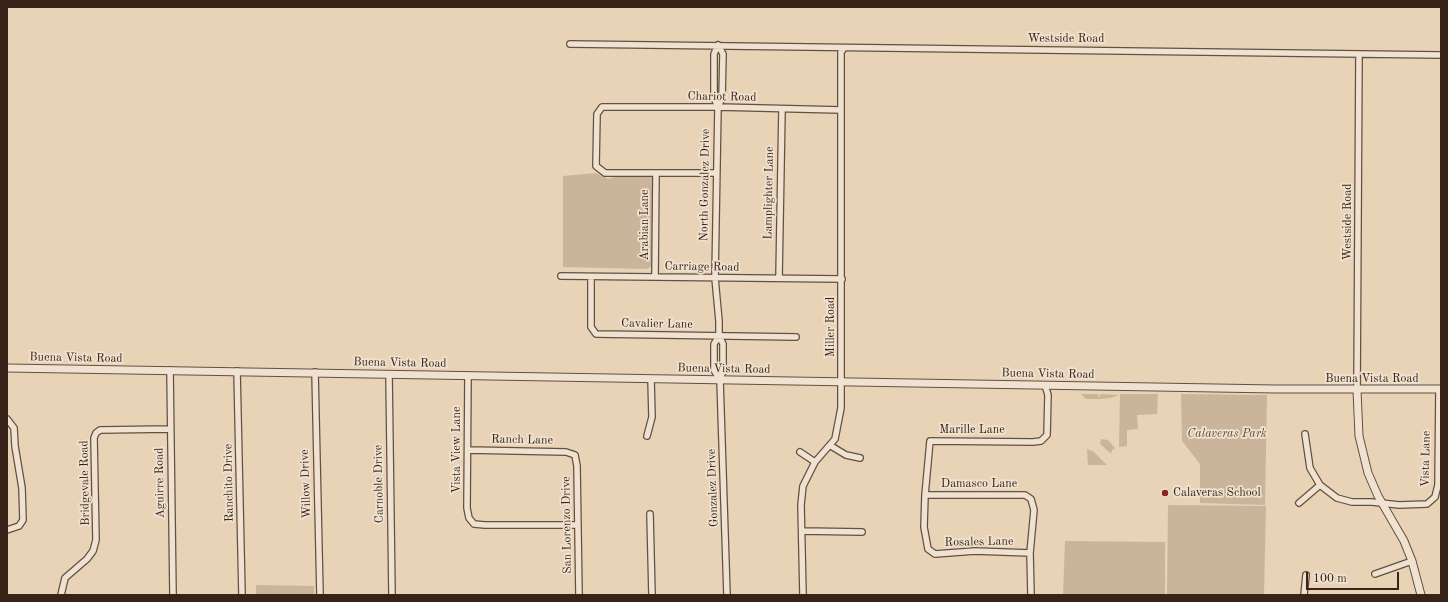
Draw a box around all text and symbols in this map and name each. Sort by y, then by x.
street label: Westside Road [1028,32,1104,46]
street label: Chariot Road [687,89,757,105]
street label: North Gonzalez Drive [697,129,713,241]
street label: Lamplighter Lane [761,146,777,240]
street label: Westside Road [1341,184,1355,260]
street label: Arabian Lane [638,189,652,261]
street label: Carriage Road [664,259,740,275]
street label: Miller Road [824,297,838,357]
street label: Cavalier Lane [621,316,693,332]
street label: Buena Vista Road [29,350,123,366]
street label: Buena Vista Road [353,355,447,371]
street label: Buena Vista Road [677,361,771,377]
street label: Buena Vista Road [1001,366,1095,382]
street label: Buena Vista Road [1325,372,1419,386]
street label: Vista View Lane [450,407,464,493]
street label: Marille Lane [939,423,1005,437]
park label: Calaveras Park [1187,427,1267,441]
street label: Vista Lane [1418,431,1434,487]
street label: Ranch Lane [491,432,553,448]
street label: Bridgevale Road [77,440,93,526]
street label: Ranchito Drive [221,444,237,522]
street label: Carnoble Drive [371,445,387,523]
street label: Aguirre Road [152,448,168,518]
street label: Willow Drive [298,449,314,519]
street label: Gonzalez Drive [704,449,722,527]
street label: San Lorenzo Drive [559,476,575,574]
street label: Damasco Lane [941,477,1017,491]
place label: Calaveras School [1173,486,1261,500]
marker: Calaveras School [1160,488,1170,498]
street label: Rosales Lane [944,534,1014,550]
scale bar [1308,564,1401,590]
text: 100 m [1313,573,1347,585]

